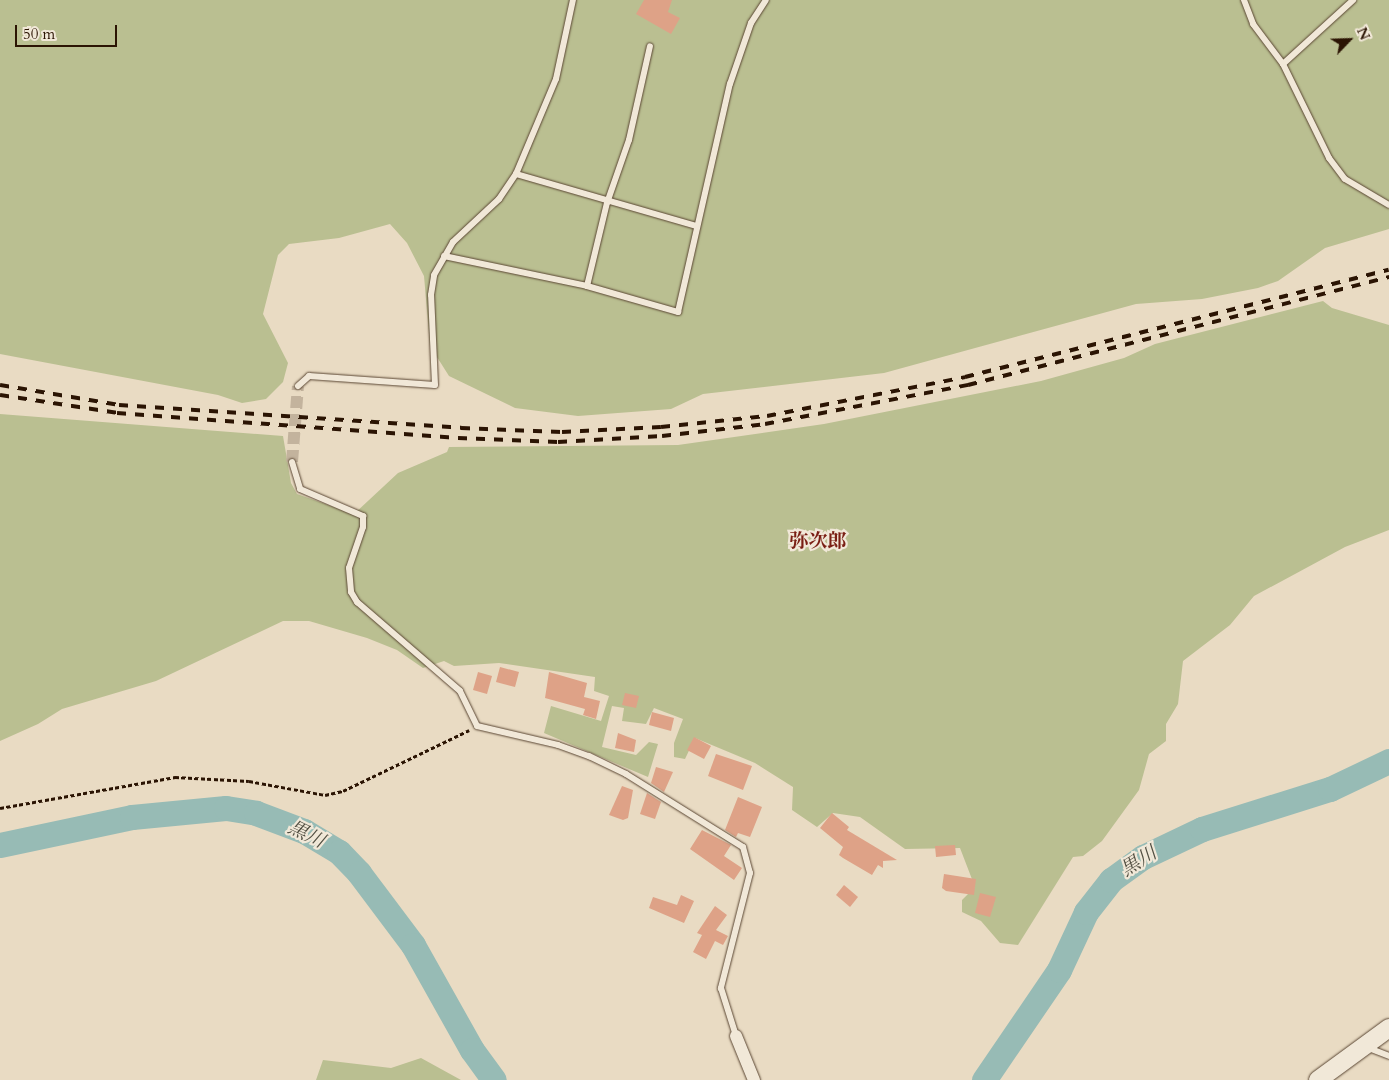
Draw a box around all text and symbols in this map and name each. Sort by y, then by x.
scale bar [18,15,120,47]
north arrow [1324,15,1374,65]
text: 50 m [23,24,55,44]
text: N [1352,24,1374,43]
district label: 弥次郎 [790,531,846,553]
water label: 黒川 [284,816,328,854]
water label: 黒川 [1117,842,1161,882]

